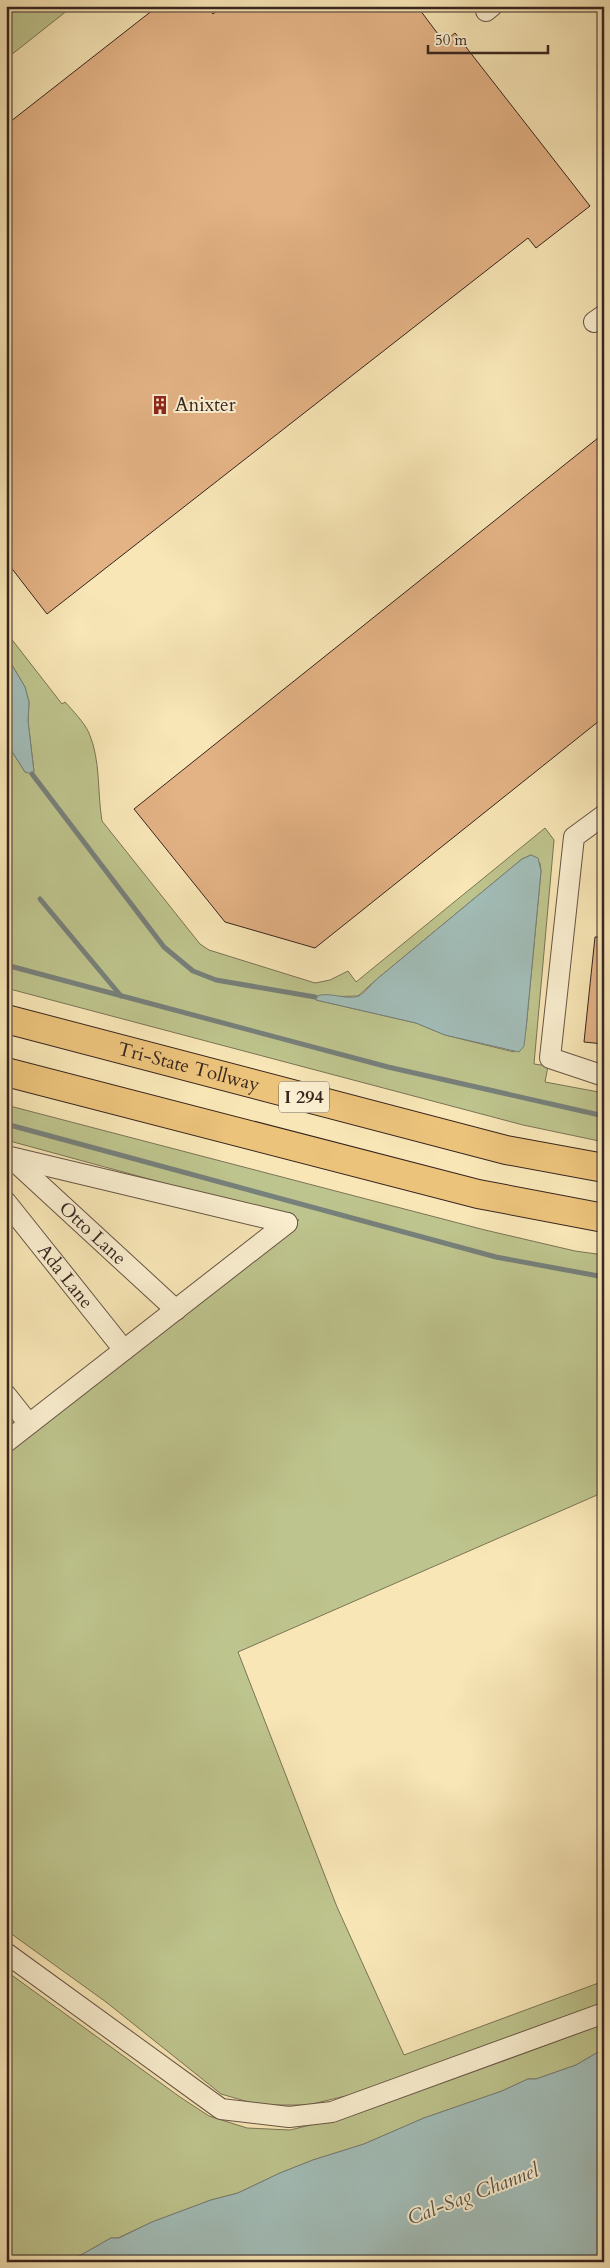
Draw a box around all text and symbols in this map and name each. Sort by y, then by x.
scale bar [428,22,548,54]
text: 50 m [435,30,467,50]
place label: Anixter [175,392,236,418]
building icon: Anixter [149,394,171,416]
street label: Tri-State Tollway [115,1036,263,1098]
road number: I 294 [279,1082,329,1112]
street label: Otto Lane [53,1196,132,1271]
street label: Ada Lane [31,1238,99,1314]
water label: Cal-Sag Channel [403,2156,543,2231]

